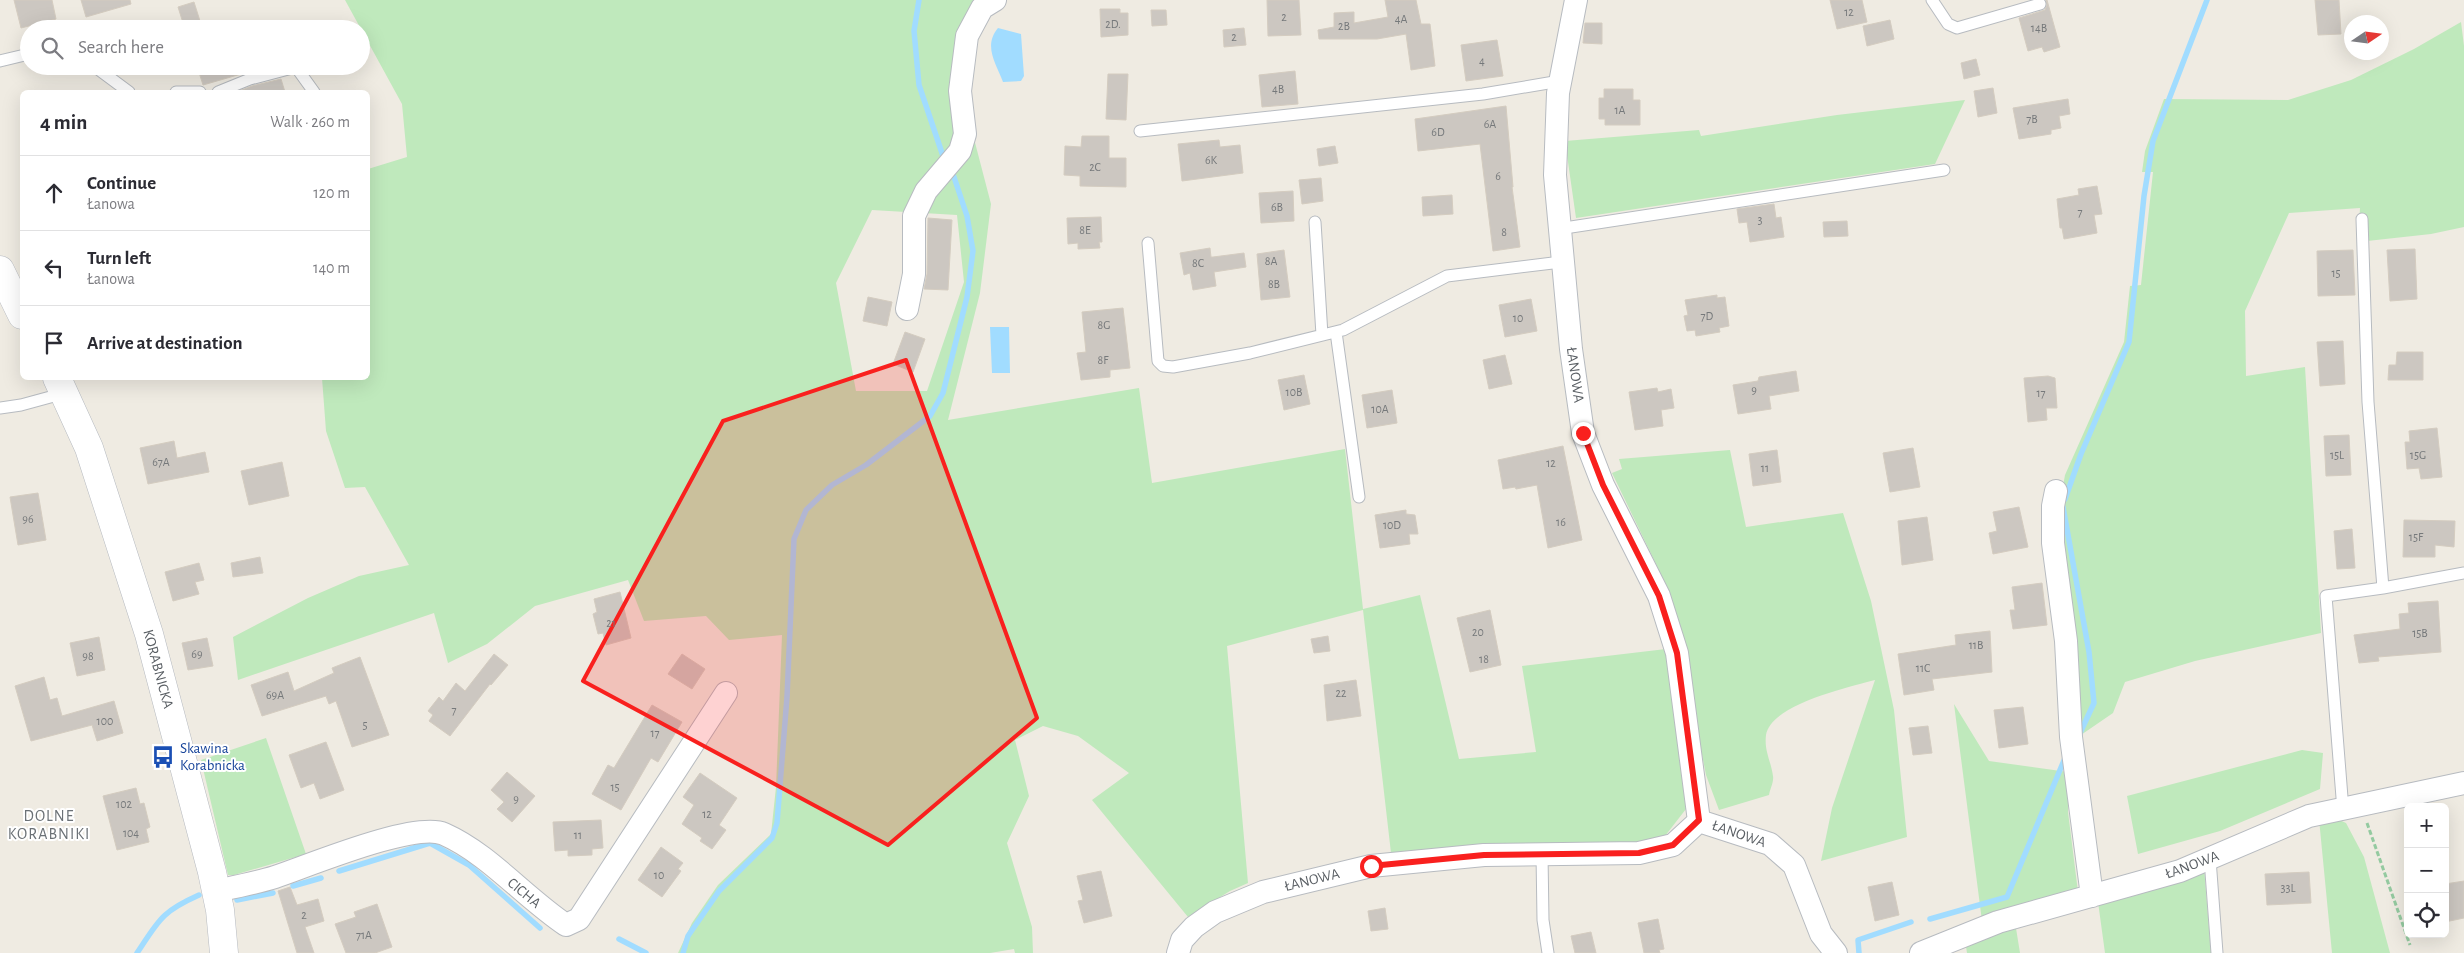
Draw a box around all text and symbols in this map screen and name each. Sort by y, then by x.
house number: 12 [1844,6,1854,18]
house number: 2 [1281,11,1287,23]
house number: 4A [1395,13,1407,25]
north arrow [2344,15,2389,60]
house number: 2D. [1105,18,1121,30]
search box [20,20,370,75]
house number: 2B [1338,20,1350,32]
house number: 14B [2031,22,2047,34]
house number: 2 [1231,31,1237,43]
icon: search [38,34,66,62]
text: Search here [78,38,164,57]
house number: 4 [1479,55,1485,67]
house number: 4B [1272,83,1284,95]
house number: 1A [1614,104,1626,116]
text: 4 min [40,112,87,133]
house number: 7B [2026,113,2038,125]
text: Walk · 260 m [270,114,350,130]
house number: 6A [1484,118,1496,130]
house number: 6D [1431,126,1445,138]
house number: 6K [1205,154,1218,166]
house number: 2C [1089,161,1101,173]
house number: 6 [1495,170,1501,182]
text: Continue [87,174,156,193]
icon: ahead [40,179,68,207]
text: 120 m [313,185,350,201]
text: Łanowa [87,196,135,212]
house number: 6B [1271,201,1283,213]
house number: 7 [2077,206,2083,218]
house number: 3 [1758,214,1763,226]
house number: 8E [1079,224,1091,236]
house number: 8 [1501,226,1507,238]
text: Turn left [87,249,151,268]
icon: left [40,254,68,282]
house number: 8A [1265,255,1277,267]
house number: 8C [1192,257,1204,269]
text: 140 m [313,260,350,276]
house number: 15 [2331,267,2341,279]
text: Łanowa [87,271,135,287]
house number: 8B [1268,278,1280,290]
house number: 7D [1701,310,1714,322]
house number: 10 [1513,312,1523,324]
house number: 8G [1098,319,1110,331]
icon: arrive [40,329,68,357]
text: Arrive at destination [87,334,243,353]
street label: ŁANOWA [1564,346,1586,404]
house number: 8F [1098,354,1109,366]
house number: 9 [1751,384,1757,396]
house number: 10B [1286,386,1302,398]
house number: 17 [2036,387,2046,399]
house number: 10A [1371,403,1389,415]
route end [1572,422,1595,445]
house number: 15L [2330,449,2344,461]
house number: 15G [2410,449,2426,461]
house number: 67A [152,456,170,468]
house number: 12 [1546,457,1556,469]
house number: 11 [1761,462,1769,474]
house number: 96 [22,513,34,525]
house number: 16 [1556,516,1566,528]
house number: 10D [1383,519,1401,531]
house number: 15F [2409,531,2424,543]
house number: 21 [606,617,616,629]
house number: 20 [1472,626,1484,638]
house number: 15B [2412,627,2428,639]
street label: KORABNICKA [140,628,176,710]
house number: 11B [1969,639,1983,651]
house number: 69 [191,648,203,660]
house number: 98 [82,650,94,662]
house number: 18 [1479,653,1489,665]
house number: 11C [1916,662,1930,674]
house number: 22 [1336,687,1347,699]
house number: 69A [266,689,284,701]
house number: 7 [451,704,457,716]
house number: 100 [97,715,113,727]
house number: 5 [362,719,368,731]
house number: 17 [650,727,660,739]
place label: Skawina Korabnicka [180,741,245,773]
bus stop icon: Skawina Korabnicka [150,744,176,770]
house number: 15 [610,781,620,793]
house number: 9 [513,793,519,805]
house number: 102 [116,798,132,810]
map controls [2404,803,2449,938]
button: + [2404,803,2449,848]
district label: DOLNE KORABNIKI [8,808,90,842]
house number: 12 [702,808,712,820]
street label: ŁANOWA [1710,818,1768,850]
house number: 104 [123,827,139,839]
house number: 11 [574,829,582,841]
street label: ŁANOWA [2163,848,2221,882]
button: − [2404,848,2449,893]
route start [1360,855,1383,878]
street label: ŁANOWA [1283,866,1341,894]
house number: 10 [654,869,664,881]
street label: CICHA [505,875,544,911]
house number: 33L [2281,882,2295,894]
button: locate [2404,893,2449,938]
house number: 2 [301,909,307,921]
house number: 71A [356,929,372,941]

